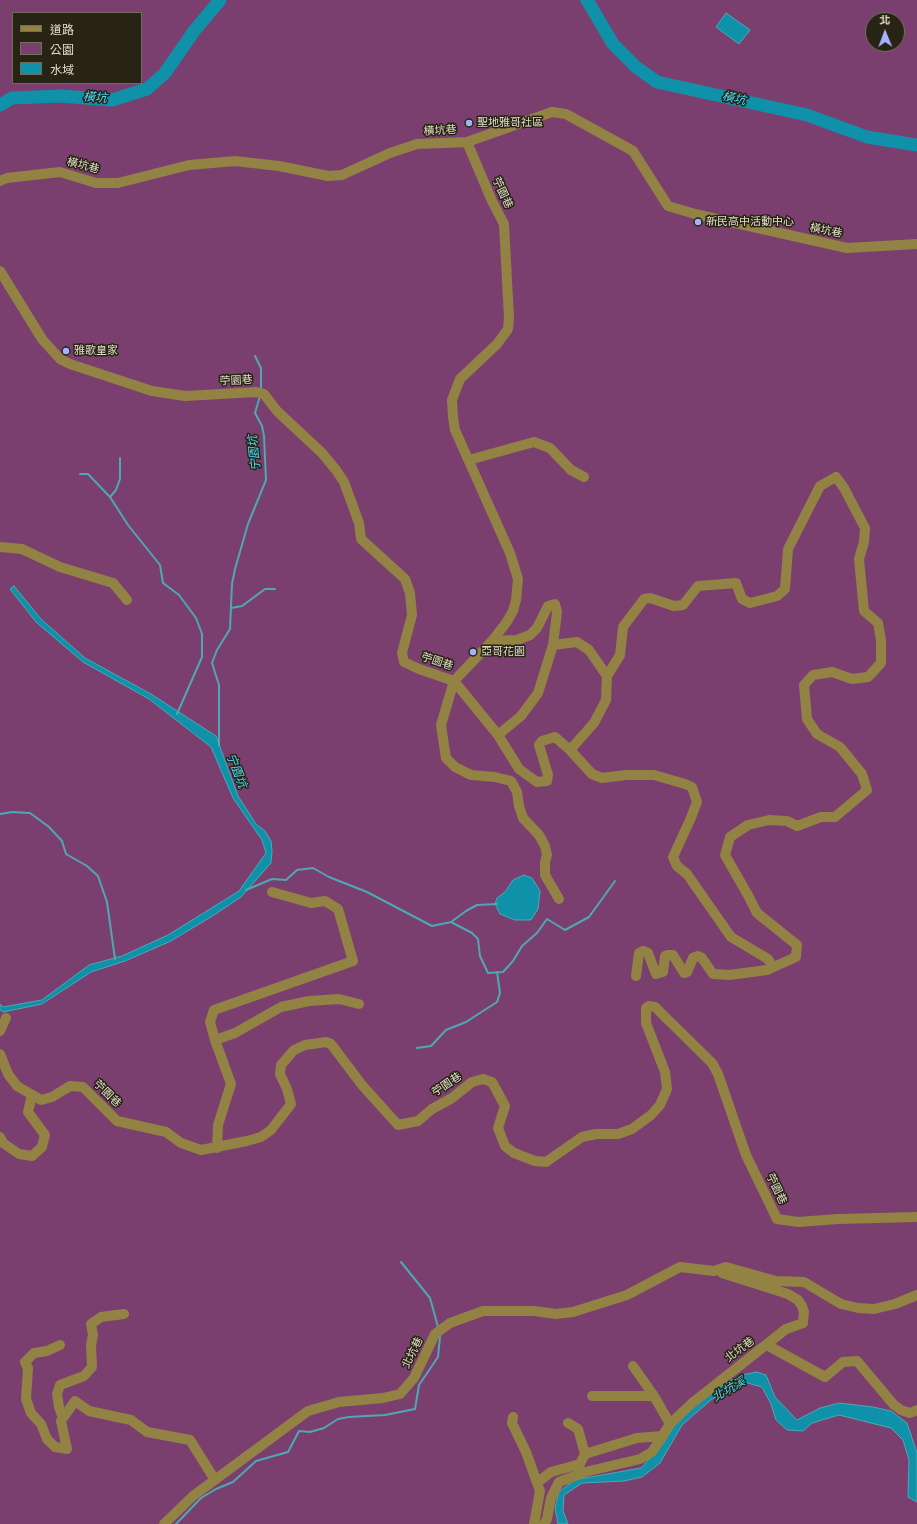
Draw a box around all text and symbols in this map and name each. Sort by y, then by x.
legend [12,12,142,84]
north arrow [865,12,905,52]
text: 北 [879,14,890,27]
text: 道路 [50,23,74,37]
text: 公園 [50,43,74,57]
text: 水域 [50,63,74,77]
water label: 橫坑 [721,89,747,109]
water label: 橫坑 [83,90,107,106]
place label: 聖地雅哥社區 [477,116,543,130]
marker: 聖地雅哥社區 [464,118,474,128]
street label: 橫坑巷 [423,124,457,138]
street label: 橫坑巷 [65,155,101,177]
street label: 苧園巷 [489,175,515,211]
place label: 新民高中活動中心 [706,215,794,229]
marker: 新民高中活動中心 [693,217,703,227]
street label: 橫坑巷 [809,221,843,241]
place label: 雅歌皇家 [74,344,118,358]
marker: 雅歌皇家 [61,346,71,356]
street label: 苧園巷 [219,374,253,388]
water label: 宁園坑 [246,434,264,472]
place label: 亞哥花園 [481,645,525,659]
marker: 亞哥花園 [468,647,478,657]
street label: 苧園巷 [419,651,455,673]
water label: 宁園坑 [223,752,249,790]
street label: 苧園巷 [430,1070,464,1100]
street label: 苧園巷 [91,1078,123,1110]
street label: 苧園巷 [763,1171,789,1207]
street label: 北坑巷 [400,1335,426,1371]
street label: 北坑巷 [723,1335,757,1365]
water label: 北坑溪 [710,1375,748,1405]

